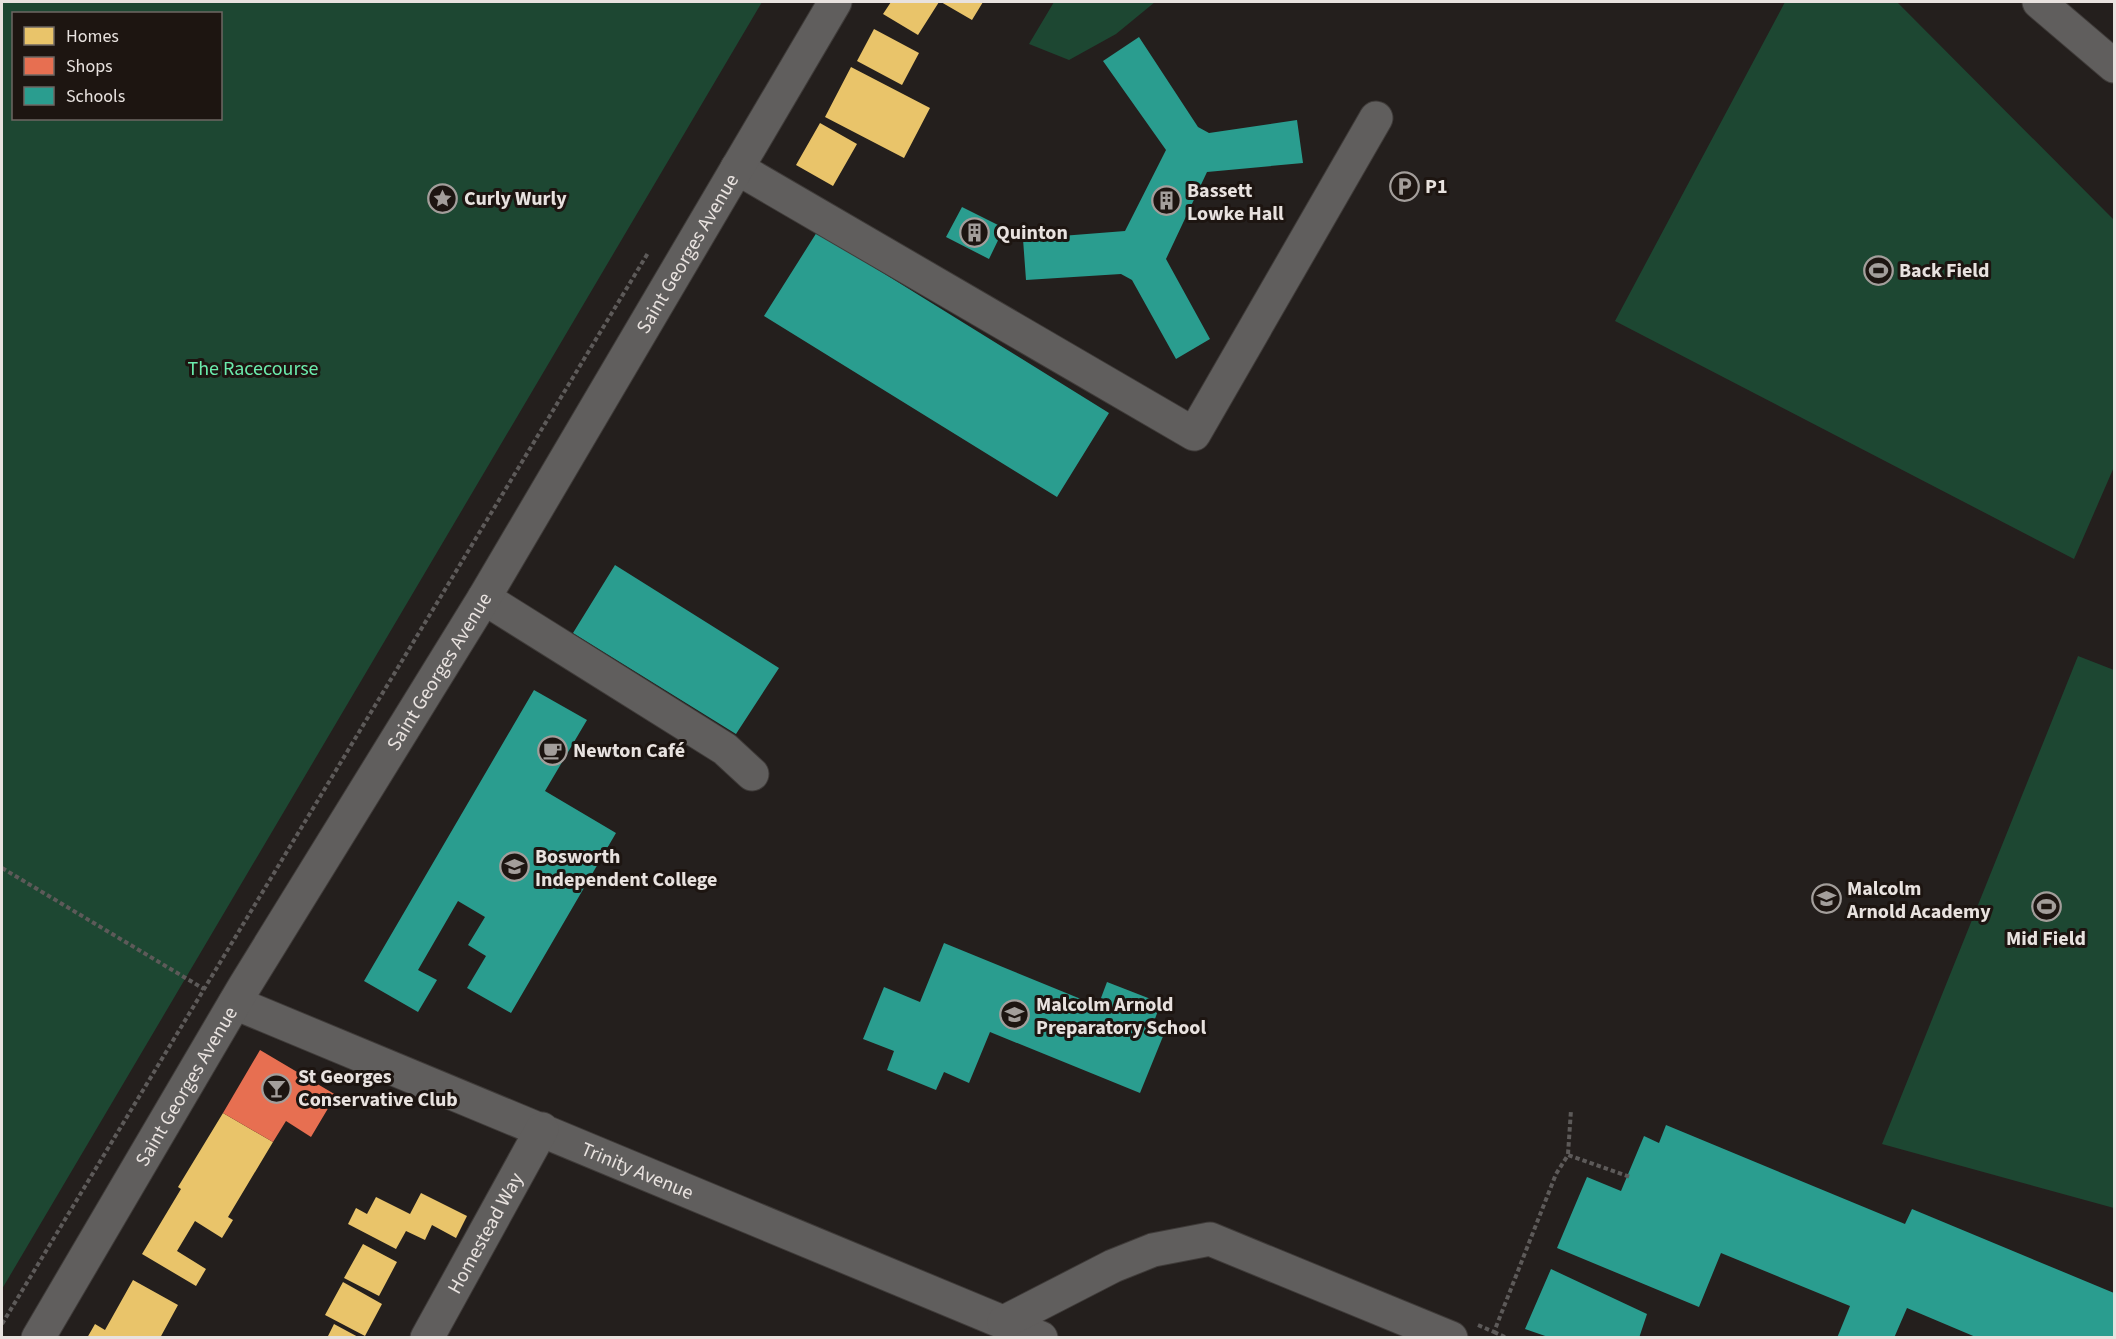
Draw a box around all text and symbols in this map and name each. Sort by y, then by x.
legend [12,12,222,120]
text: Homes [66,24,119,49]
text: Shops [66,54,113,79]
text: Schools [66,84,125,109]
street label: Saint Georges Avenue [630,169,746,339]
parking icon: P1 [1388,170,1420,202]
place label: P1 [1425,173,1447,201]
place label: Bassett Lowke Hall [1187,177,1284,228]
place icon: Curly Wurly [427,182,459,214]
place label: Curly Wurly [464,185,567,213]
building icon: Bassett Lowke Hall [1150,185,1182,217]
building icon: Quinton [959,216,991,248]
place label: Quinton [996,219,1068,247]
sports icon: Back Field [1862,254,1894,286]
place label: Back Field [1899,257,1990,285]
park label: The Racecourse [187,355,319,383]
street label: Saint Georges Avenue [380,587,499,756]
cafe icon: Newton Café [536,734,568,766]
place label: Newton Café [573,737,685,765]
place label: Bosworth Independent College [535,843,717,894]
school or university icon: Bosworth Independent College [498,851,530,883]
place label: Malcolm Arnold Academy [1846,875,1991,926]
school or university icon: Malcolm Arnold Academy [1810,883,1842,915]
sports icon: Mid Field [2030,891,2062,923]
place label: Mid Field [2006,925,2086,953]
place label: Malcolm Arnold Preparatory School [1036,991,1206,1042]
school or university icon: Malcolm Arnold Preparatory School [999,999,1031,1031]
street label: Saint Georges Avenue [129,1001,245,1172]
place label: St Georges Conservative Club [298,1063,458,1114]
bar icon: St Georges Conservative Club [261,1072,293,1104]
street label: Trinity Avenue [577,1135,698,1207]
street label: Homestead Way [441,1167,531,1299]

